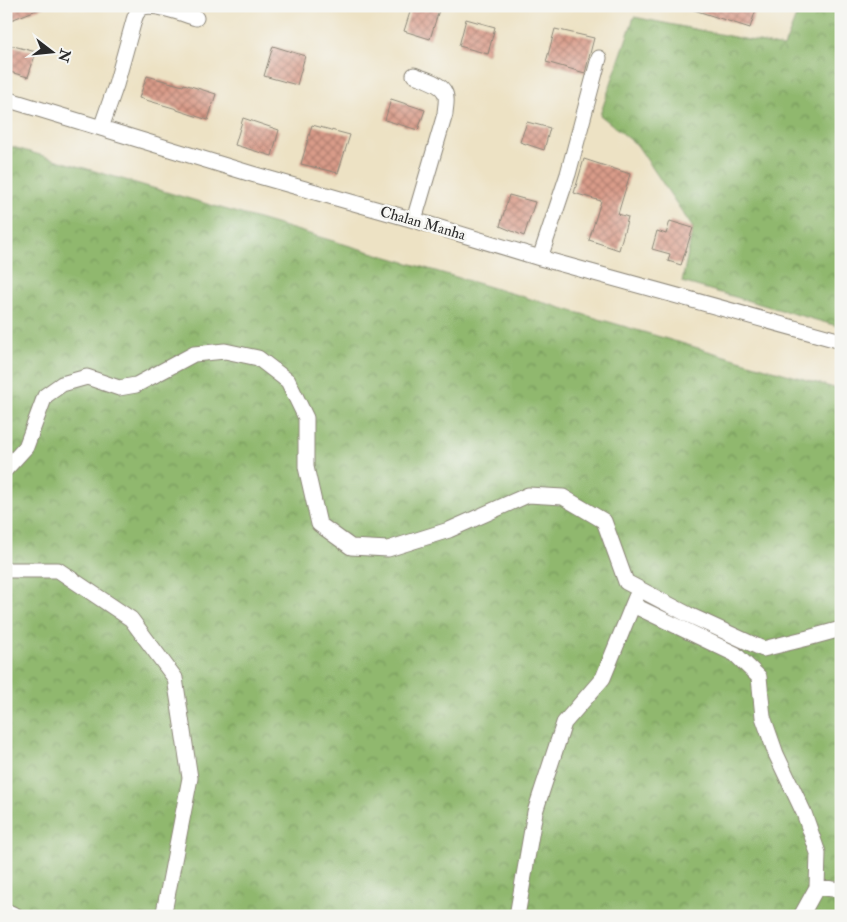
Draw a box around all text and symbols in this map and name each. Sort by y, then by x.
north arrow [28,28,78,78]
text: N [54,46,74,64]
street label: Chalan Manha [378,202,469,245]

